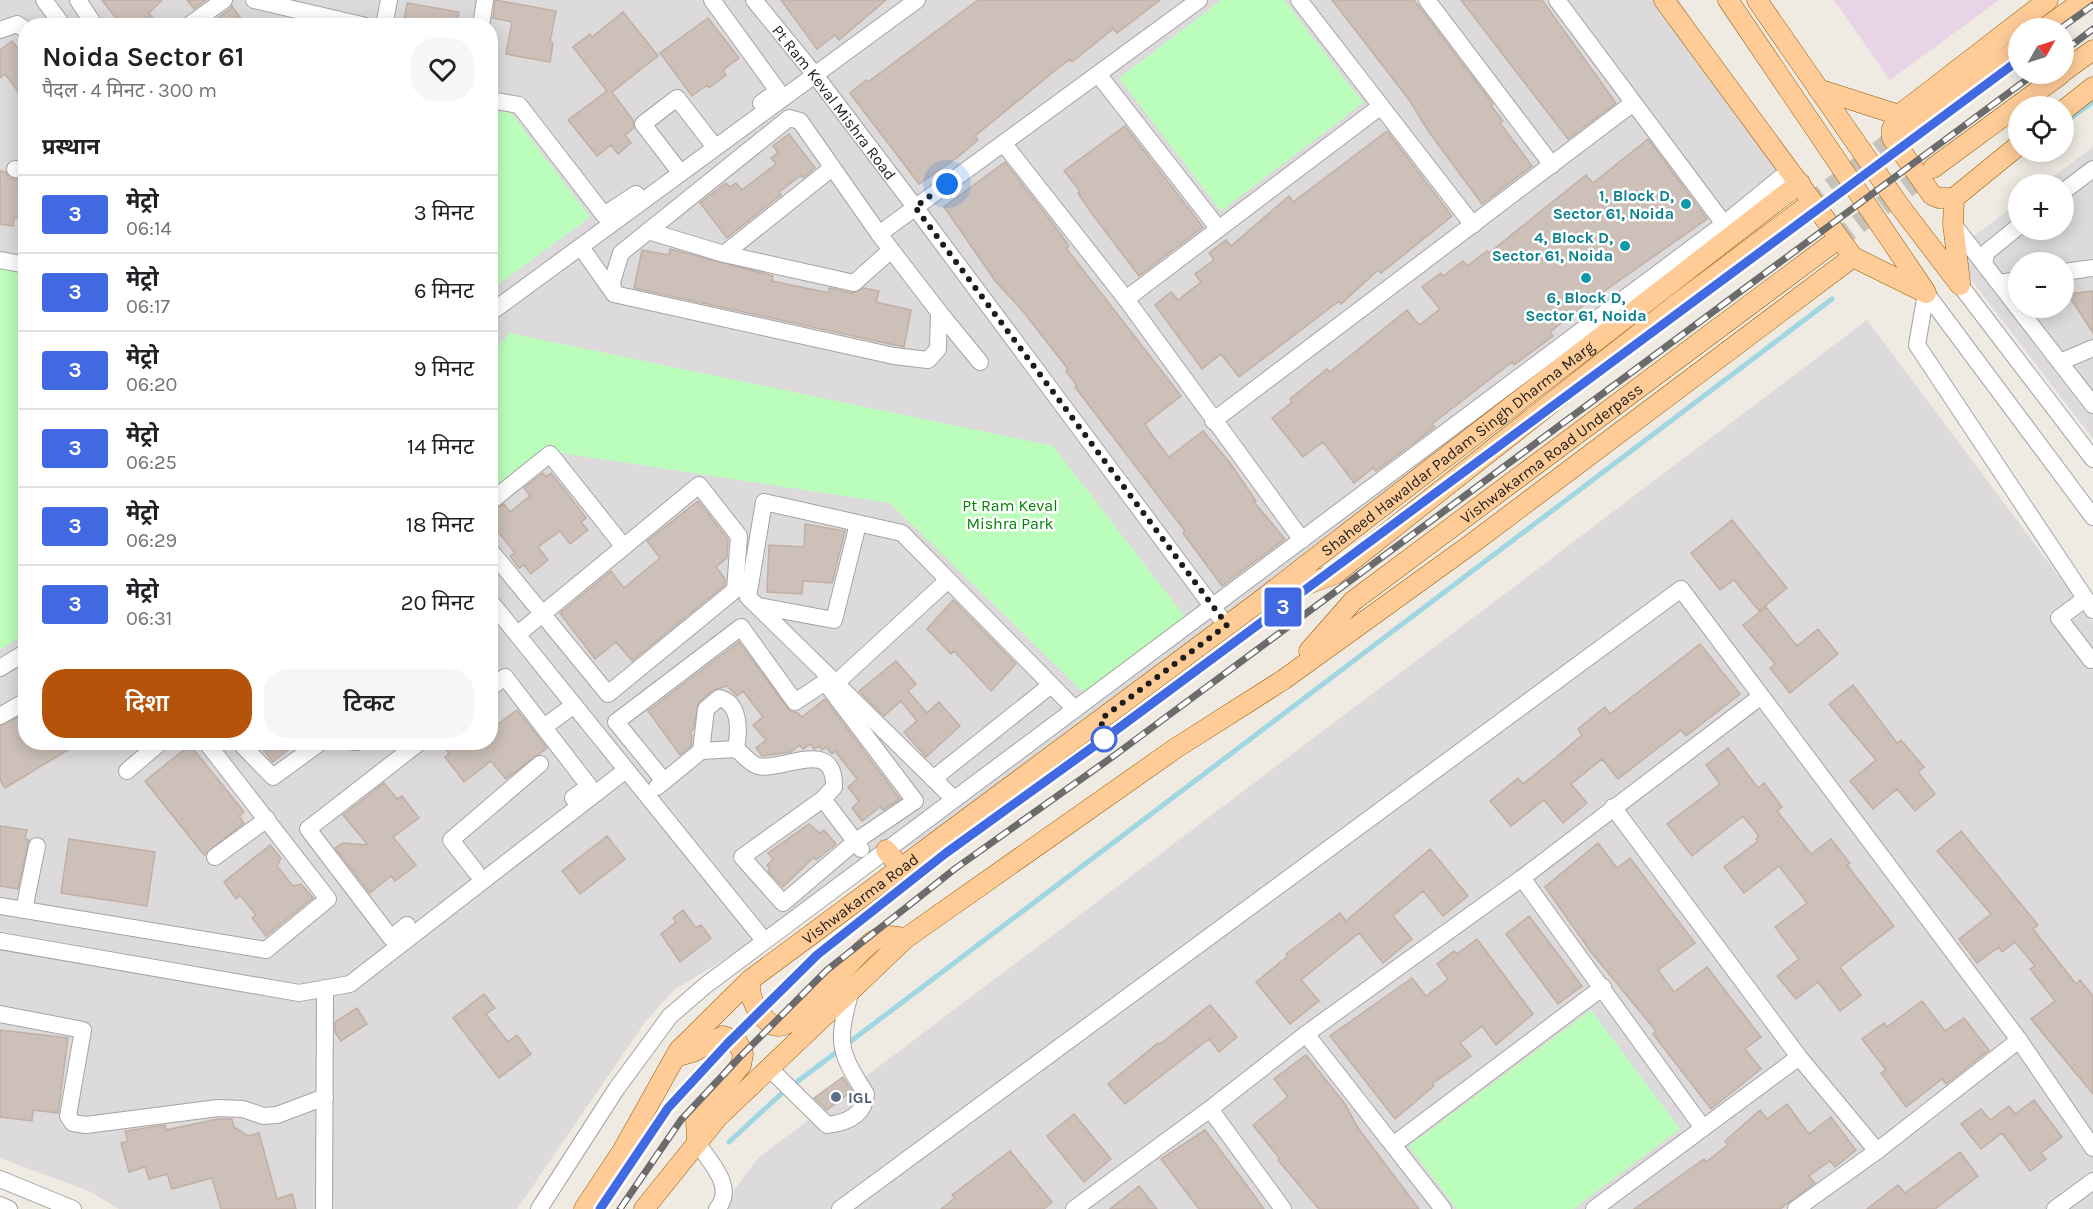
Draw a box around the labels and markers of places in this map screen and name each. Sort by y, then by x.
place label: 1, Block D, Sector 61, Noida [1553,186,1674,223]
marker: 1, Block D, Sector 61, Noida [1679,197,1693,211]
place label: 4, Block D, Sector 61, Noida [1492,228,1613,265]
marker: 4, Block D, Sector 61, Noida [1618,239,1632,253]
marker: 6, Block D, Sector 61, Noida [1579,271,1593,285]
place label: 6, Block D, Sector 61, Noida [1525,288,1647,325]
unlabelled marker [1091,726,1117,752]
place label: IGL [848,1088,872,1107]
marker: IGL [829,1090,843,1104]

